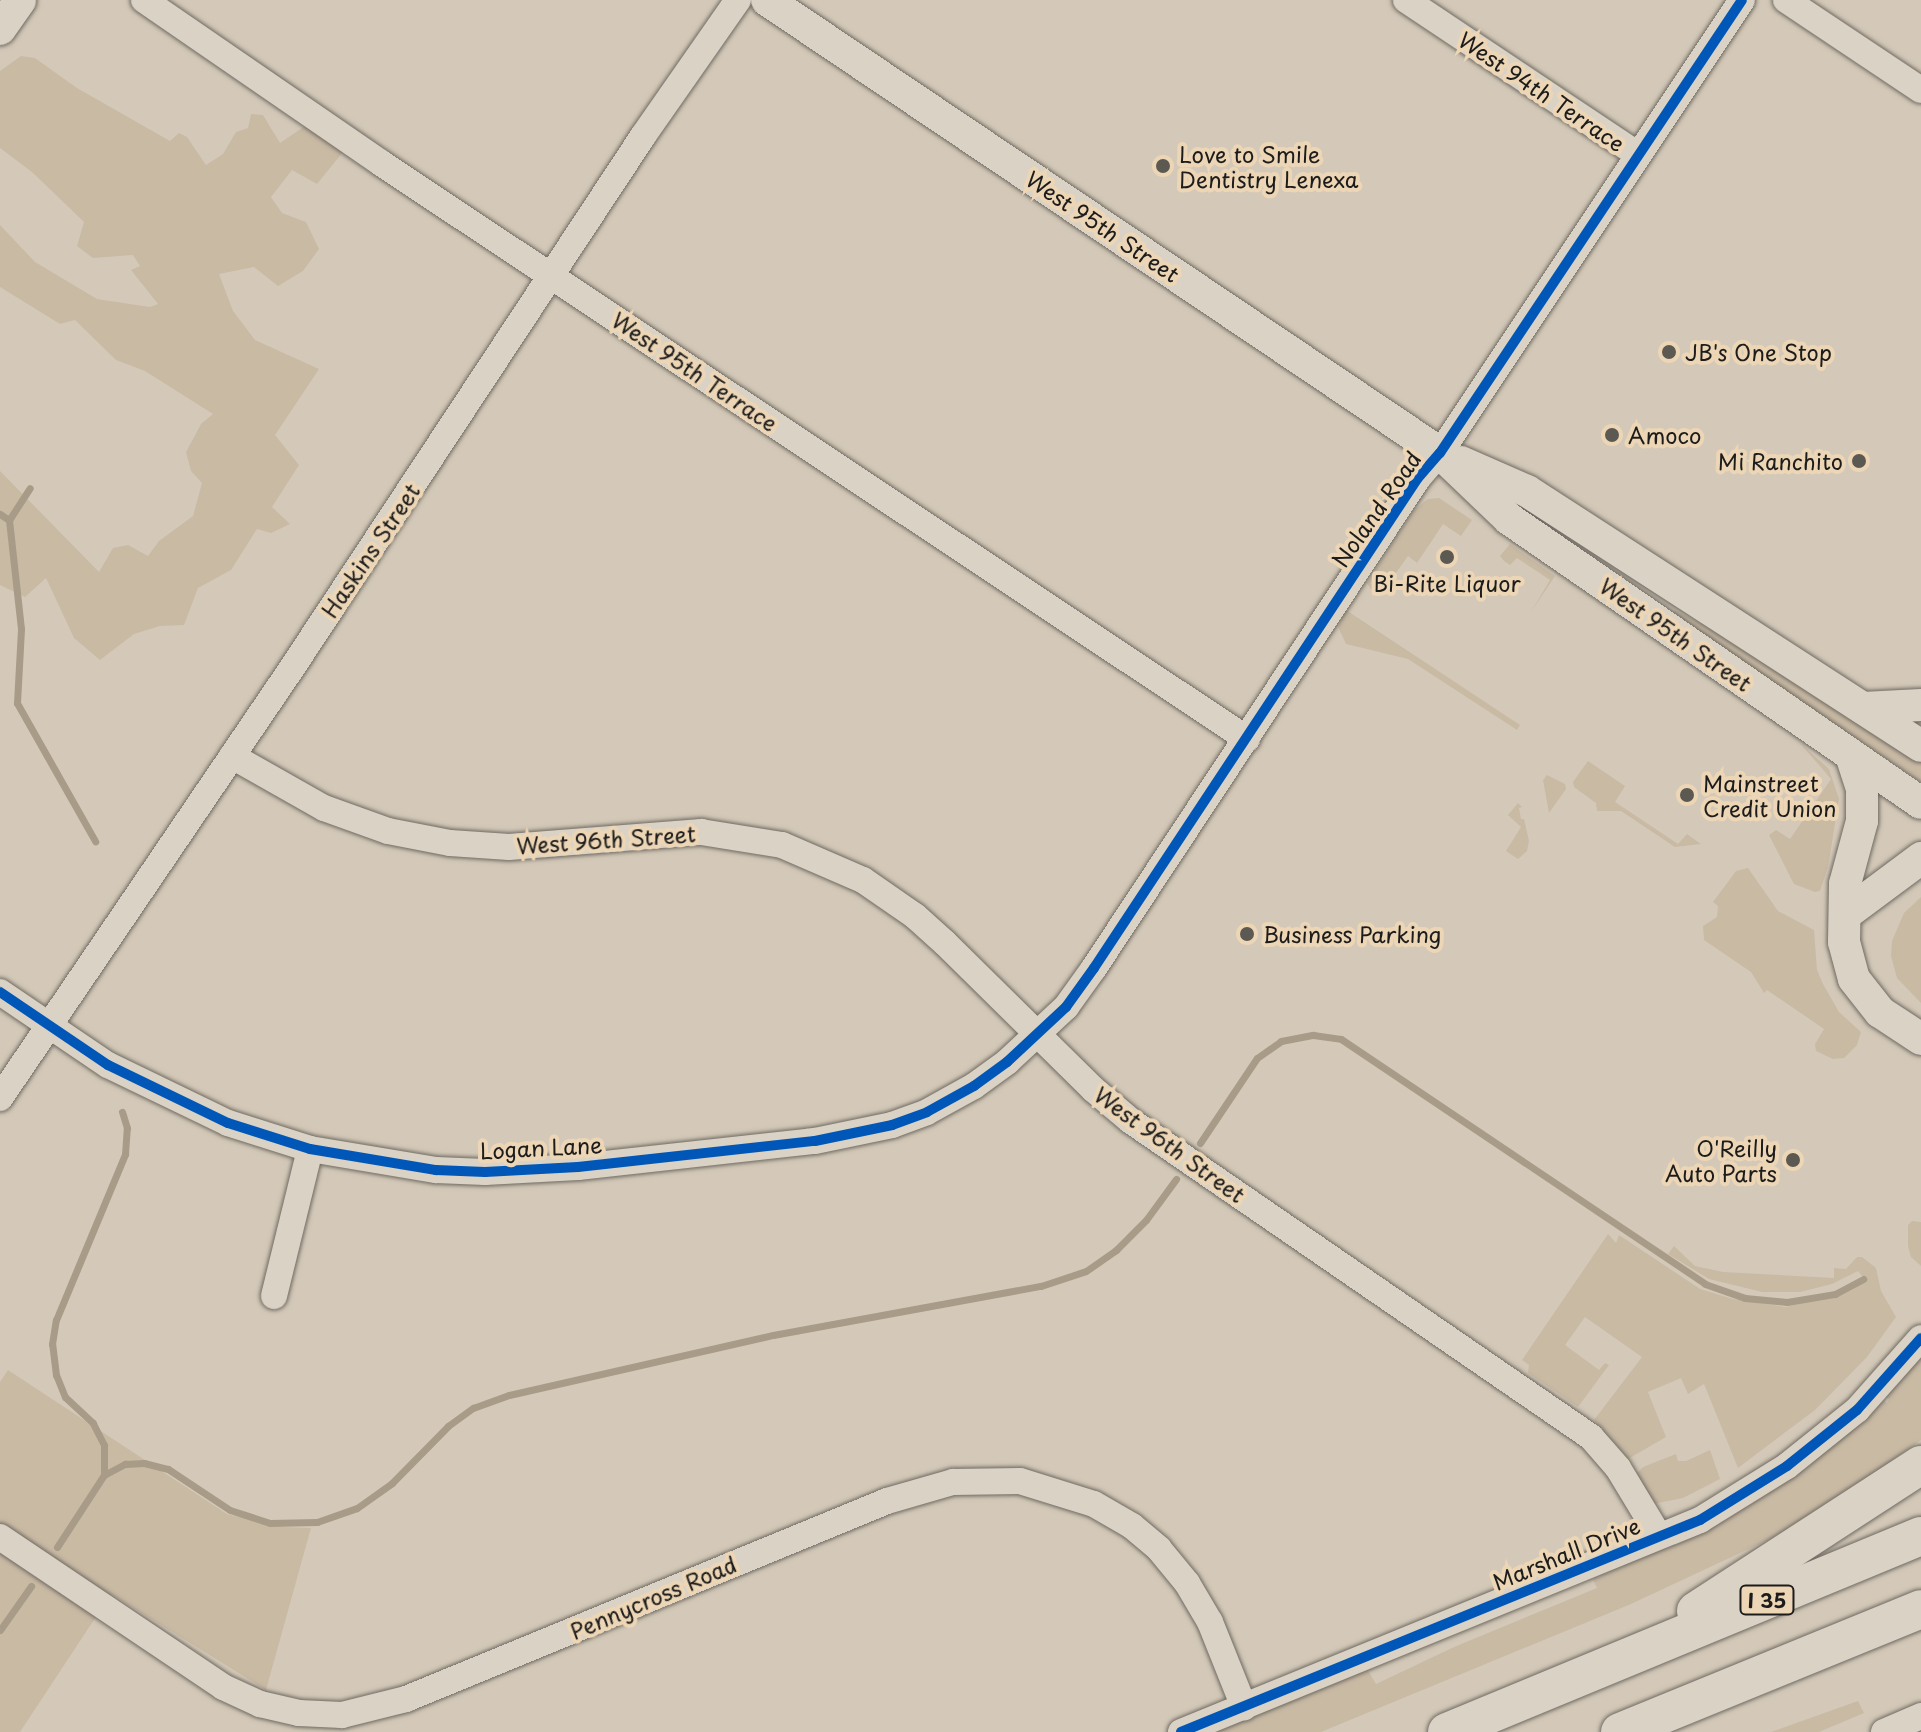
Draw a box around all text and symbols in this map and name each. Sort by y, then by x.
street label: West 94th Terrace [1454,26,1630,156]
place label: Love to Smile Dentistry Lenexa [1179,140,1358,192]
marker: Love to Smile Dentistry Lenexa [1154,157,1172,175]
street label: West 95th Street [1021,165,1185,287]
street label: West 95th Terrace [607,306,783,436]
place label: JB's One Stop [1685,339,1832,365]
marker: JB's One Stop [1660,343,1678,361]
place label: Amoco [1628,422,1701,448]
marker: Amoco [1603,426,1621,444]
street label: Noland Road [1326,445,1426,573]
place label: Mi Ranchito [1716,448,1843,474]
marker: Mi Ranchito [1850,452,1868,470]
street label: Haskins Street [315,478,425,622]
marker: Bi-Rite Liquor [1438,548,1456,566]
place label: Bi-Rite Liquor [1374,570,1520,596]
street label: West 95th Street [1595,572,1757,696]
place label: Mainstreet Credit Union [1703,769,1838,820]
marker: Mainstreet Credit Union [1678,786,1696,804]
street label: West 96th Street [514,819,698,859]
place label: Business Parking [1263,921,1443,947]
marker: Business Parking [1238,925,1256,943]
street label: West 96th Street [1089,1080,1251,1208]
street label: Logan Lane [479,1131,603,1163]
place label: O'Reilly Auto Parts [1662,1134,1777,1186]
marker: O'Reilly Auto Parts [1784,1151,1802,1169]
street label: Marshall Drive [1488,1511,1644,1595]
street label: Pennycross Road [566,1550,740,1644]
road number: I 35 [1739,1584,1795,1616]

